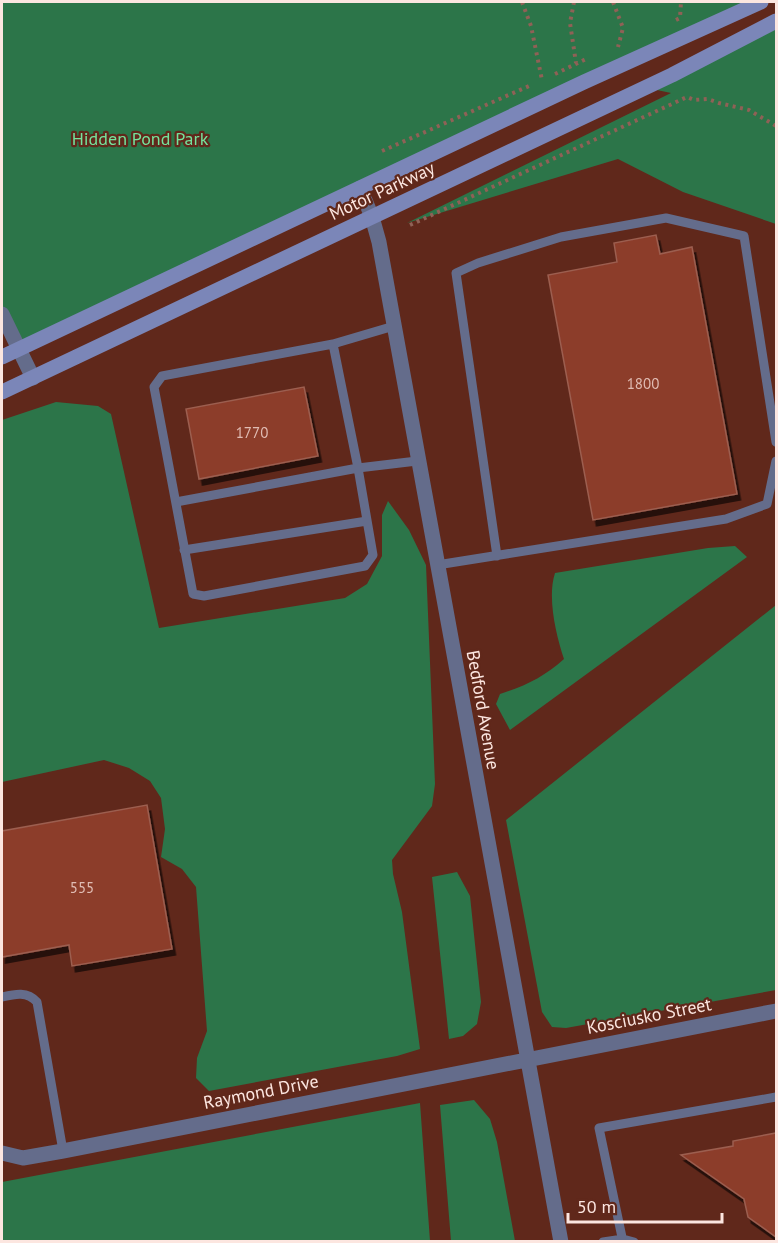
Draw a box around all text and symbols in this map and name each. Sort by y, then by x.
park label: Hidden Pond Park [72,127,209,150]
street label: Motor Parkway [325,156,439,225]
house number: 1800 [627,374,659,393]
house number: 1770 [236,423,268,442]
street label: Bedford Avenue [462,648,505,771]
house number: 555 [70,878,94,897]
street label: Kosciusko Street [585,992,713,1039]
street label: Raymond Drive [201,1069,320,1114]
scale bar [568,1186,722,1224]
text: 50 m [577,1195,616,1218]

